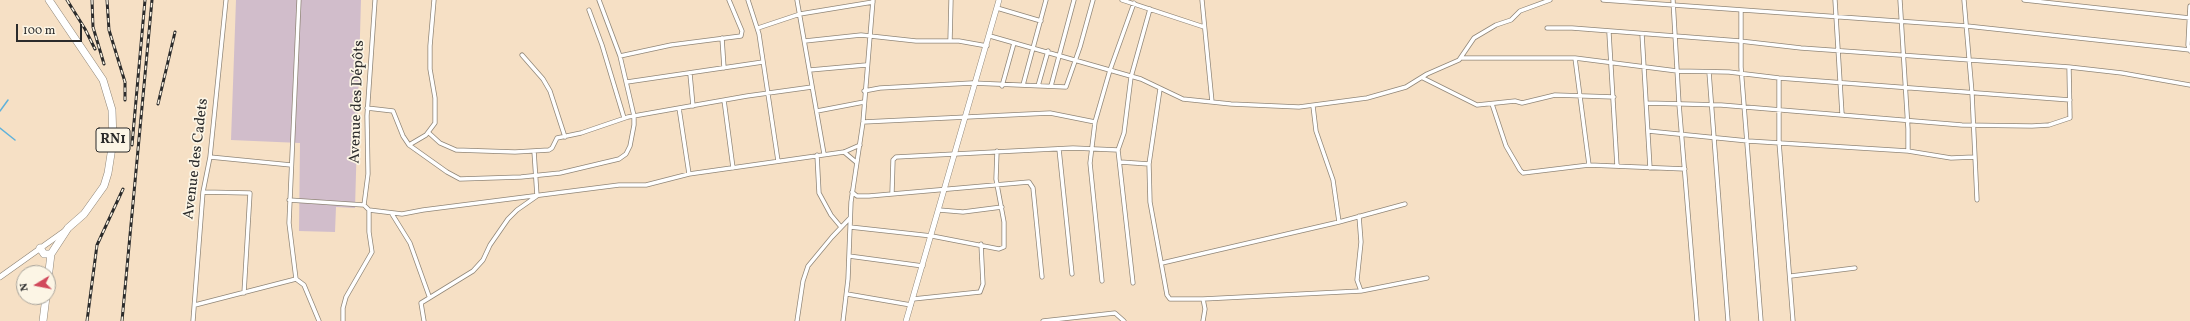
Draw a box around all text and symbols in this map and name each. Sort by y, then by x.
scale bar [18,16,84,42]
text: 100 m [23,23,55,39]
street label: Avenue des Dépôts [347,40,369,164]
street label: Avenue des Cadets [181,98,213,220]
road number: RN1 [96,128,130,152]
north arrow [16,265,56,305]
text: N [17,282,33,292]

